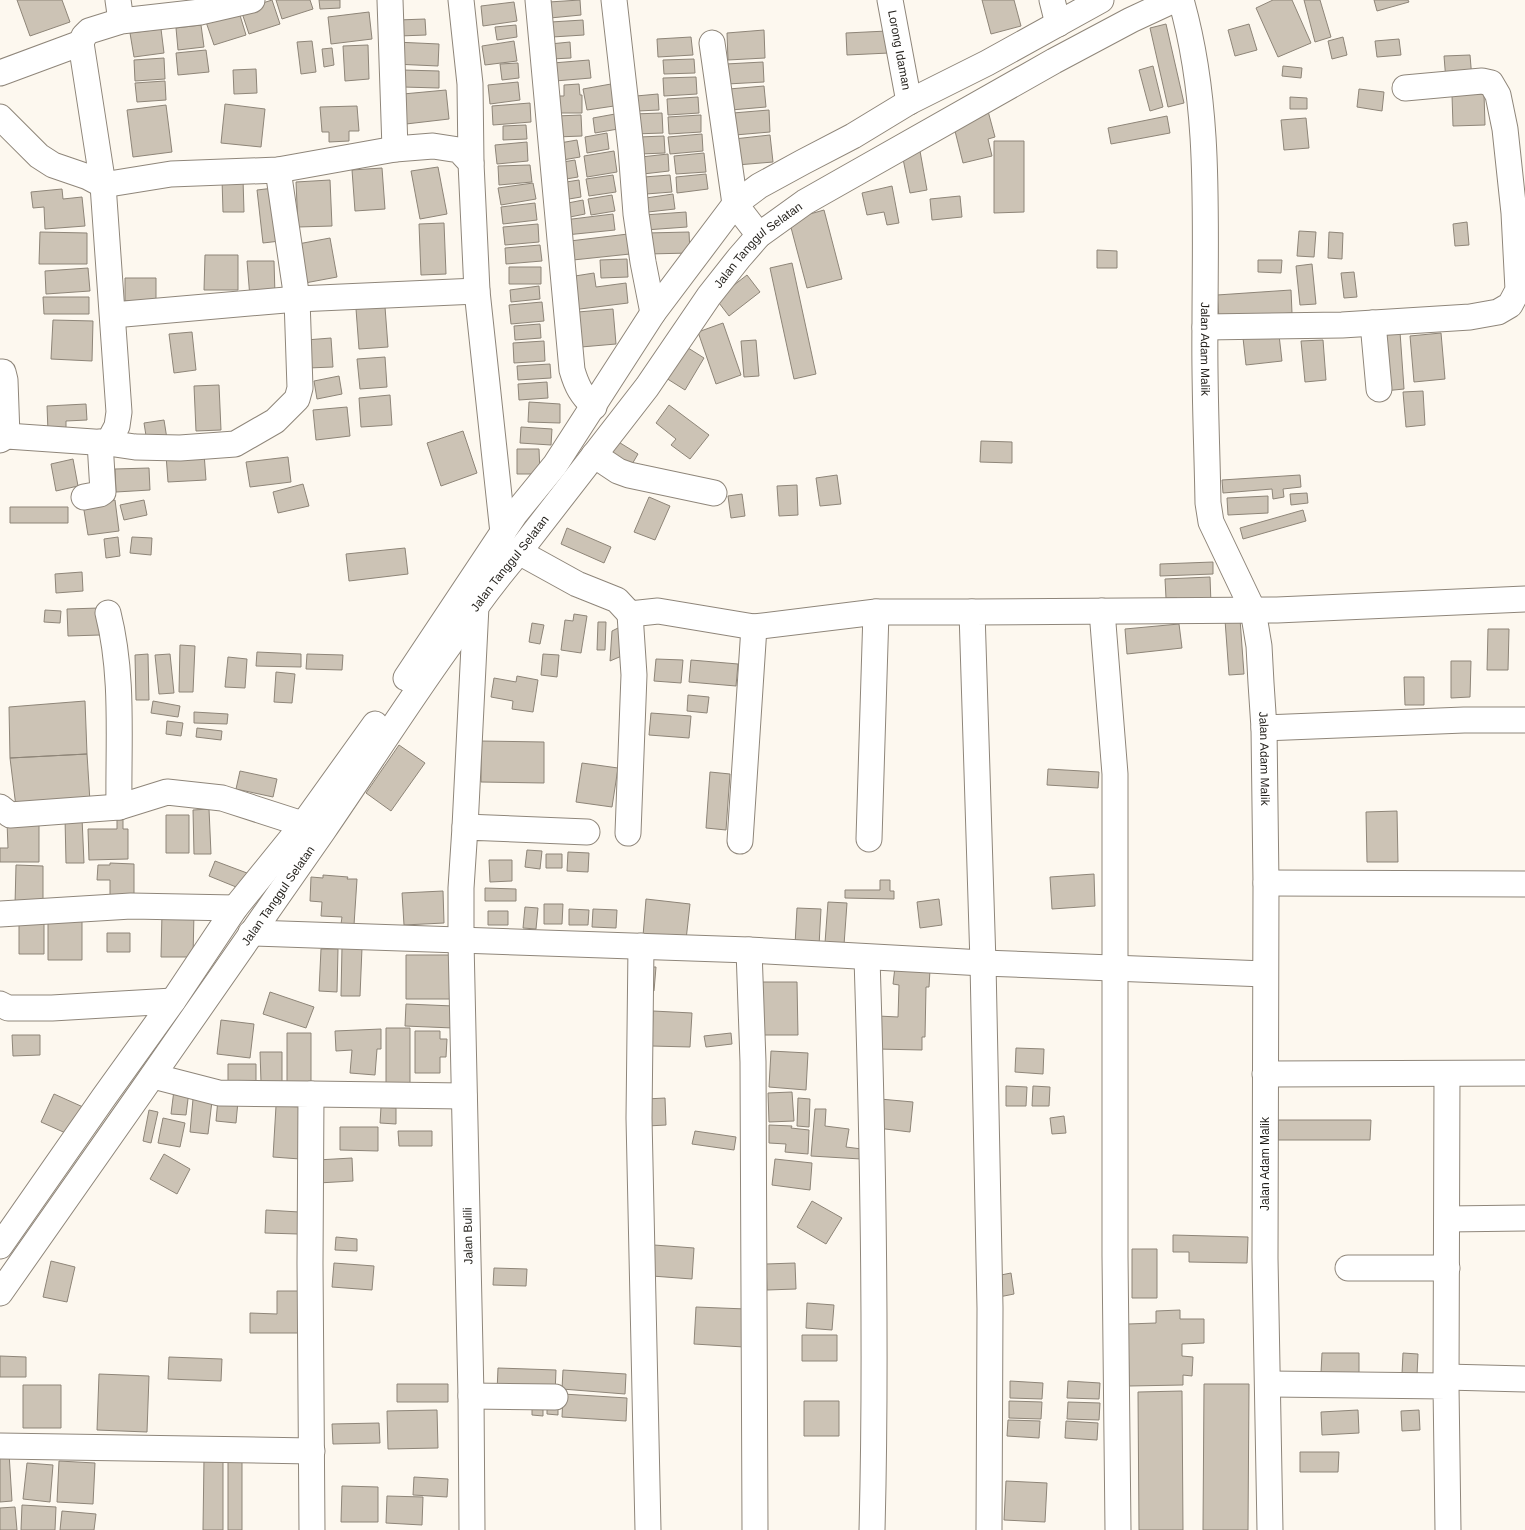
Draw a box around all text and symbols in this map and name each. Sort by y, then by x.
street label: Lorong Idaman [885,9,914,91]
street label: Jalan Tanggul Selatan [711,199,805,291]
street label: Jalan Adam Malik [1198,302,1212,397]
street label: Jalan Tanggul Selatan [468,513,552,614]
street label: Jalan Adam Malik [1256,711,1272,807]
street label: Jalan Tanggul Selatan [239,843,318,948]
street label: Jalan Adam Malik [1258,1116,1272,1211]
street label: Jalan Bulili [461,1207,475,1265]

